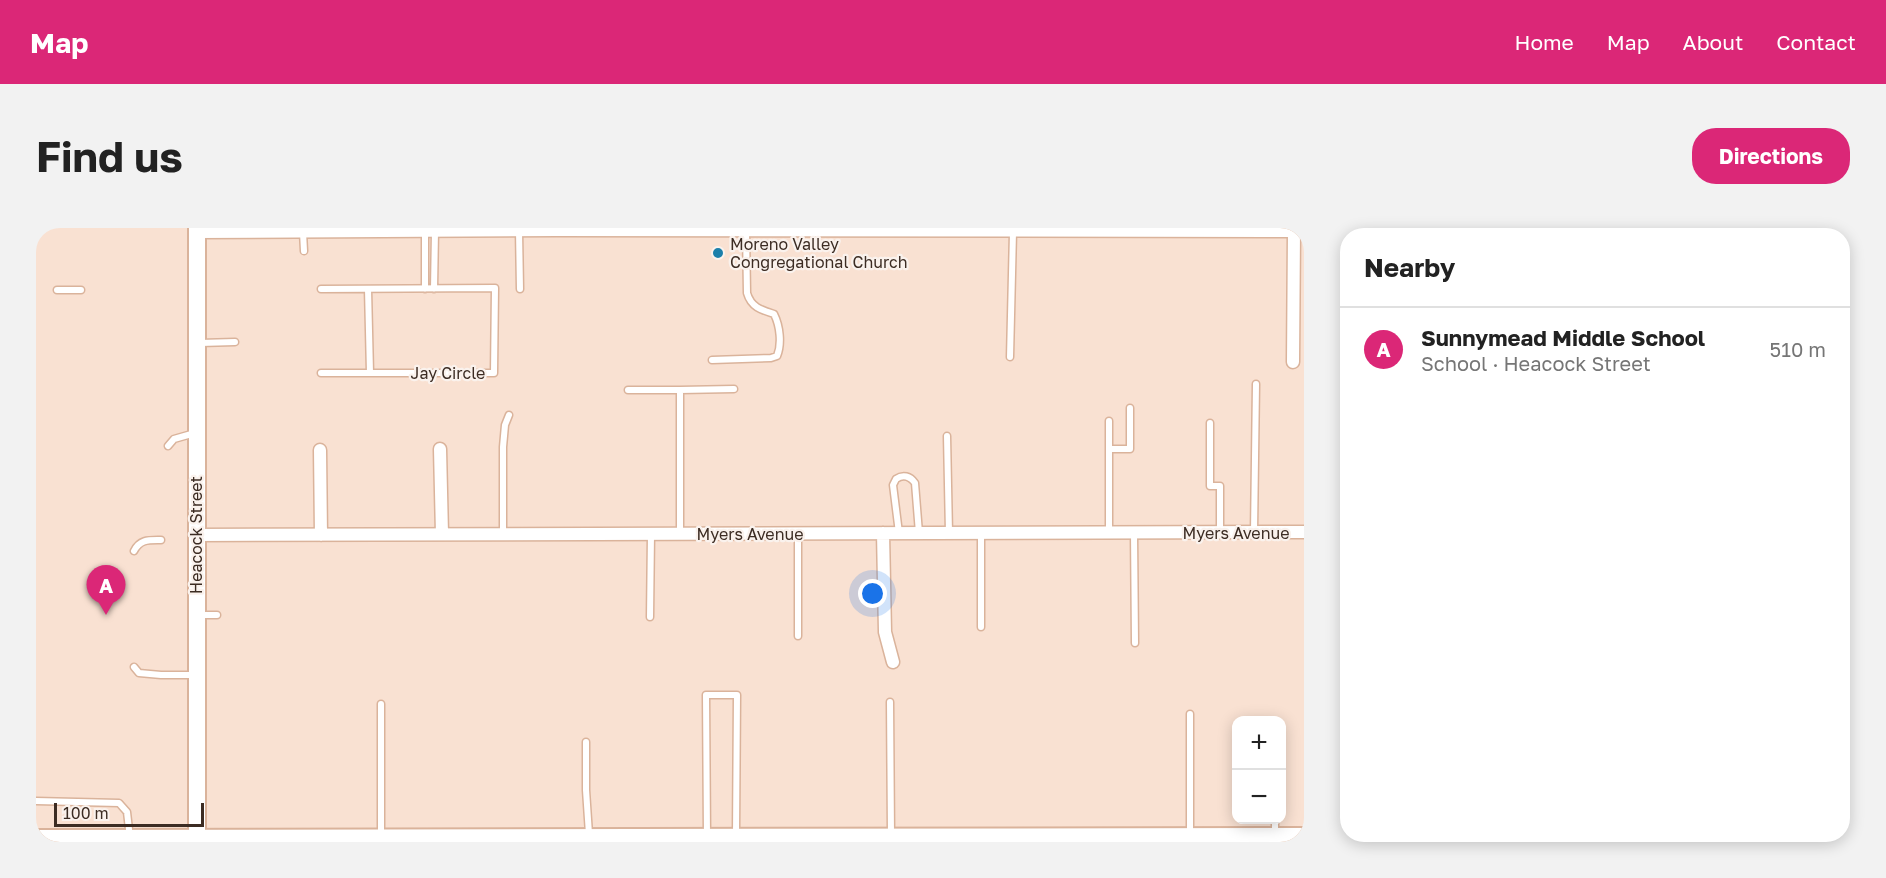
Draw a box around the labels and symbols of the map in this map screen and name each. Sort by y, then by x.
place label: Moreno Valley Congregational Church [730,234,908,272]
marker: Moreno Valley Congregational Church [711,246,725,260]
street label: Jay Circle [411,363,485,383]
street label: Heacock Street [186,476,206,594]
street label: Myers Avenue [1183,523,1289,543]
street label: Myers Avenue [697,524,803,544]
pin: A [86,566,126,615]
your location [858,579,887,608]
scale bar [54,800,204,828]

